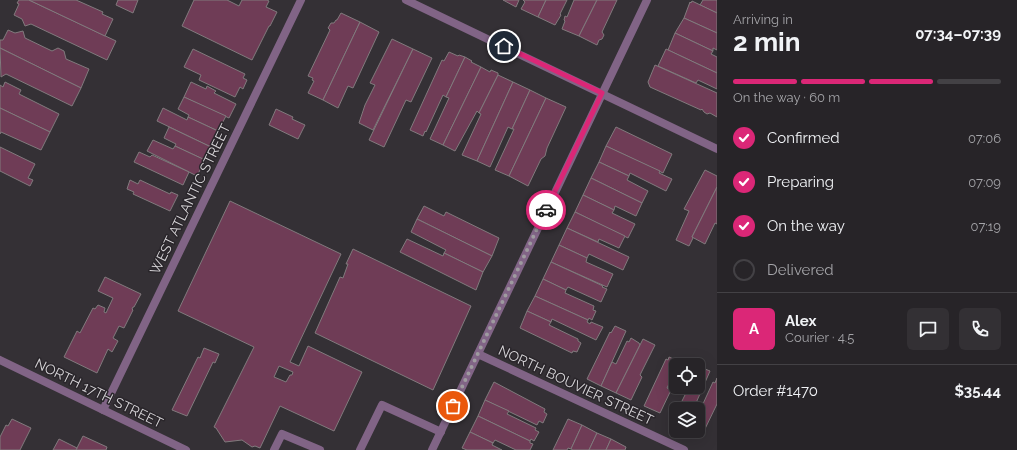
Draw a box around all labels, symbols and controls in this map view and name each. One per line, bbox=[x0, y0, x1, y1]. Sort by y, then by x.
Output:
text: Arriving in bbox=[733, 12, 793, 27]
text: 07:34–07:39 bbox=[915, 25, 1001, 43]
text: 2 min bbox=[733, 27, 800, 57]
pin bbox=[487, 29, 521, 63]
icon: home bbox=[493, 35, 515, 57]
text: On the way · 60 m bbox=[733, 90, 840, 105]
street label: WEST ATLANTIC STREET bbox=[147, 121, 234, 277]
icon: check bbox=[733, 127, 755, 149]
text: Confirmed bbox=[767, 129, 840, 147]
text: 07:06 bbox=[968, 131, 1001, 146]
icon: check bbox=[733, 171, 755, 193]
text: Preparing bbox=[767, 173, 834, 191]
text: 07:09 bbox=[968, 175, 1001, 190]
courier bbox=[526, 190, 566, 230]
icon: car bbox=[535, 199, 557, 221]
icon: check bbox=[733, 215, 755, 237]
text: On the way bbox=[767, 217, 845, 235]
text: 07:19 bbox=[971, 219, 1001, 234]
text: Delivered bbox=[767, 261, 834, 279]
button: chat bbox=[907, 308, 949, 350]
button: phone bbox=[959, 308, 1001, 350]
text: Alex bbox=[785, 312, 816, 330]
text: A bbox=[749, 320, 759, 338]
text: Courier · 4.5 bbox=[785, 330, 854, 345]
street label: NORTH BOUVIER STREET bbox=[496, 342, 656, 428]
street label: NORTH 17TH STREET bbox=[32, 355, 166, 431]
map controls bbox=[669, 358, 705, 438]
button: locate bbox=[669, 358, 705, 394]
text: Order #1470 bbox=[733, 382, 818, 400]
text: $35.44 bbox=[954, 382, 1001, 400]
pin bbox=[436, 389, 470, 423]
icon: bag bbox=[442, 395, 464, 417]
button: layers bbox=[669, 402, 705, 438]

